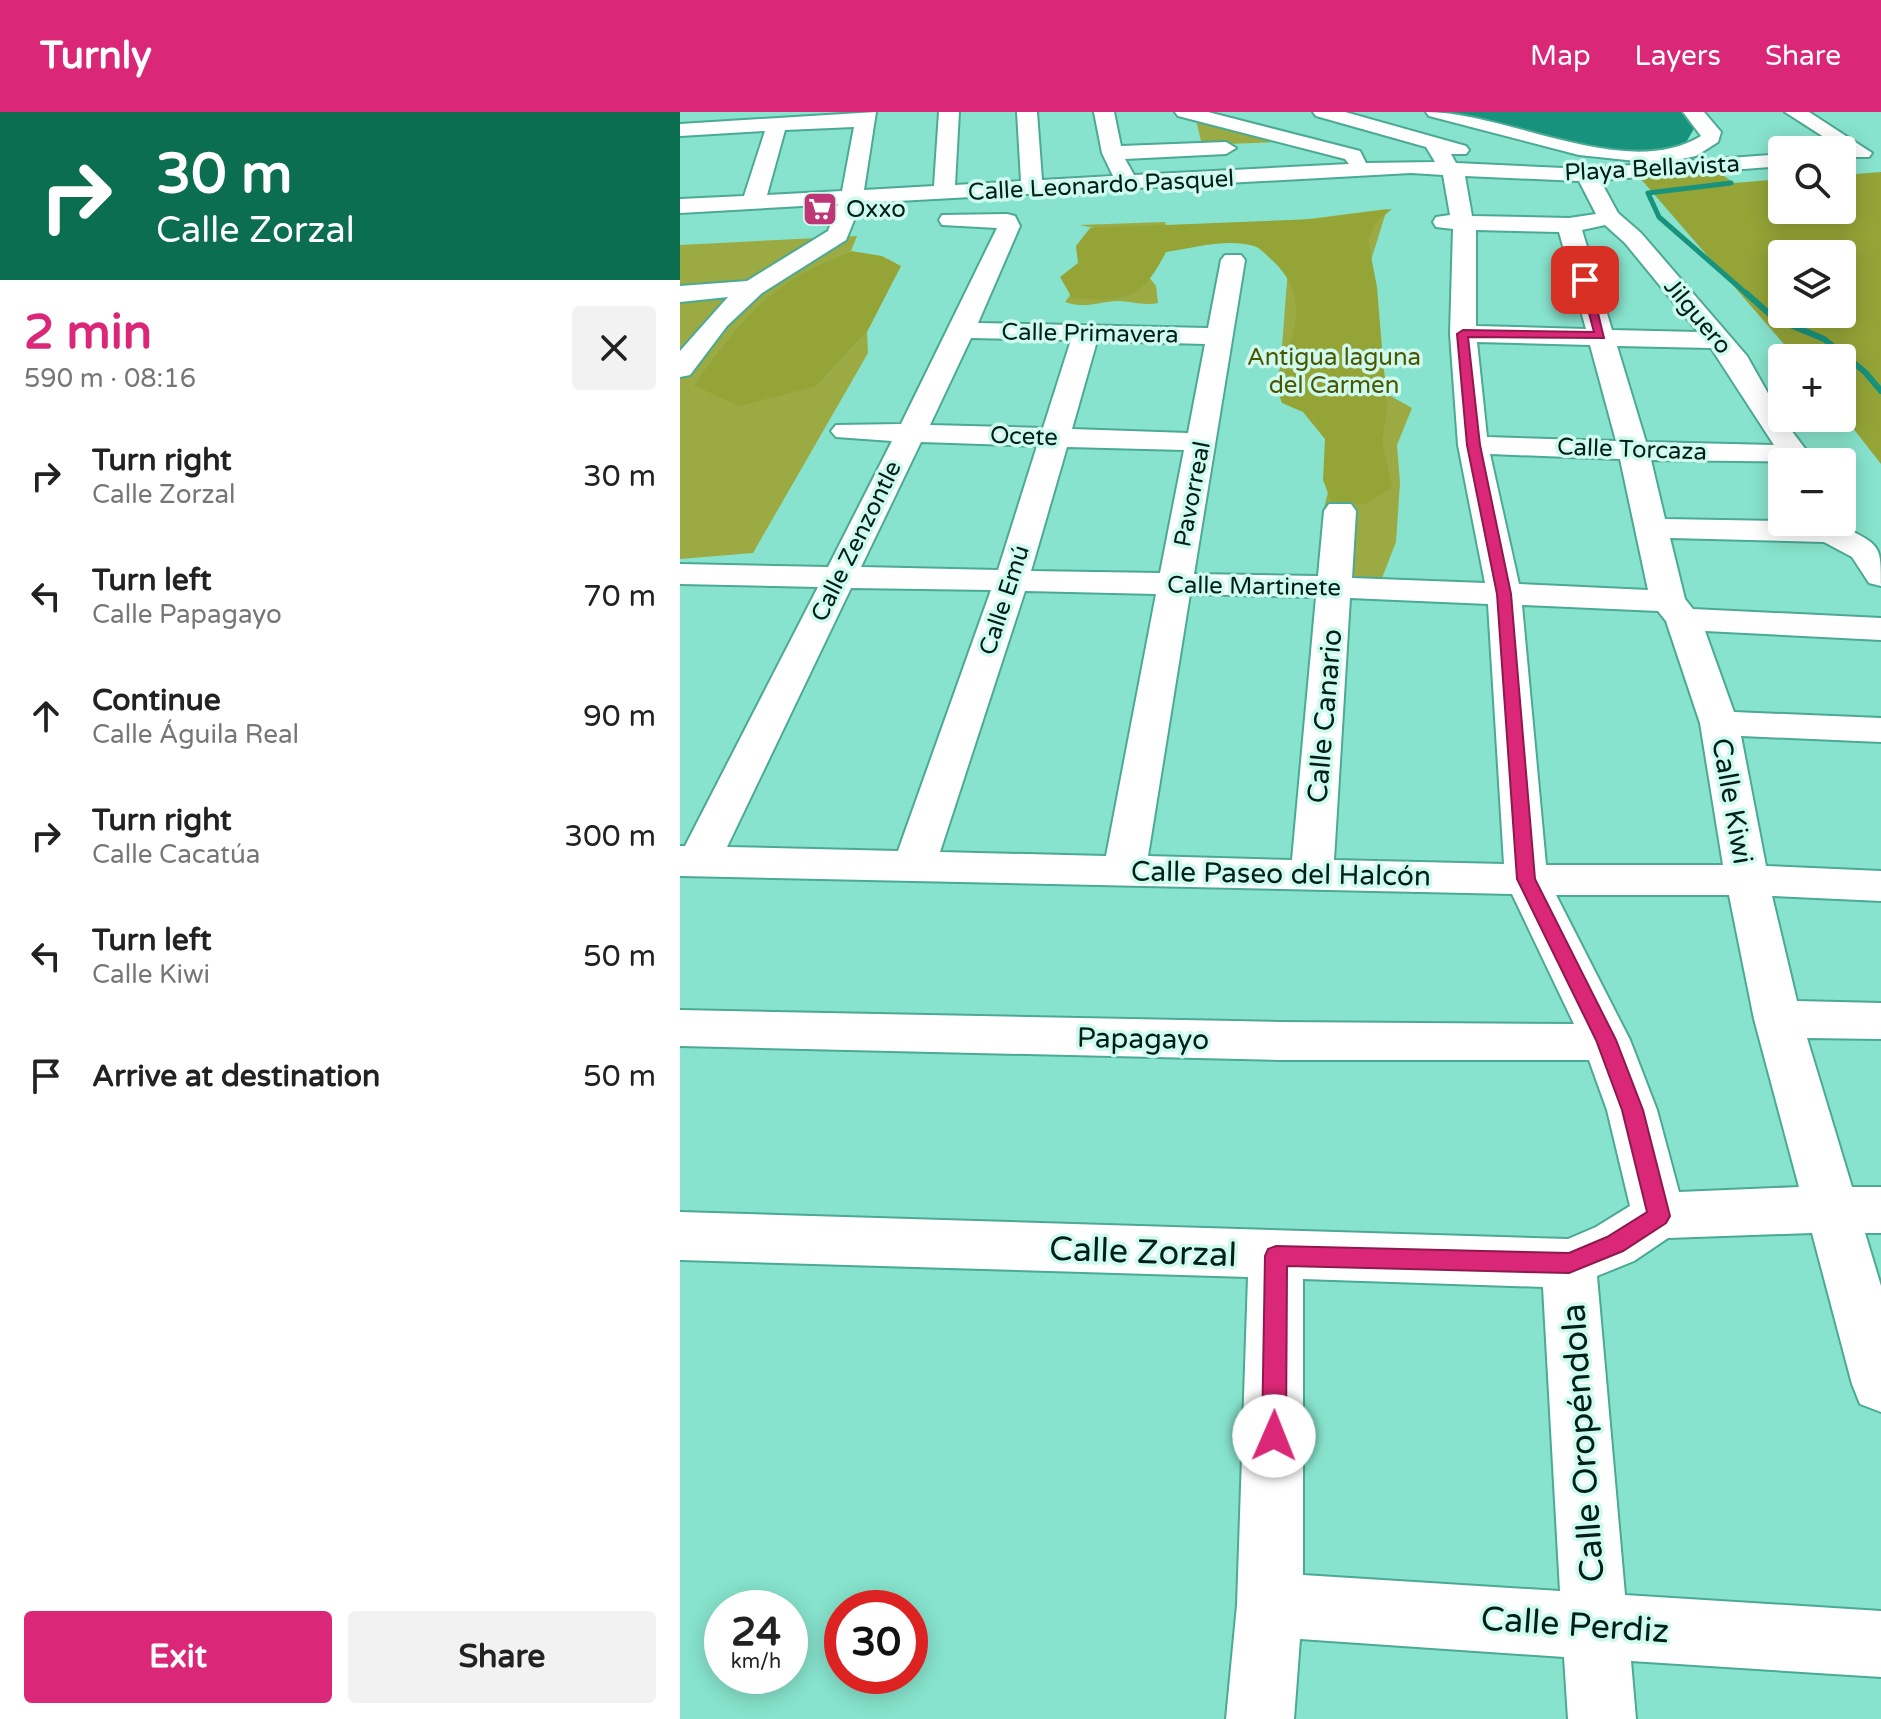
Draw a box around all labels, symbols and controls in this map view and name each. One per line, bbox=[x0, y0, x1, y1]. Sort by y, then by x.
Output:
text: Turnly bbox=[40, 33, 152, 79]
text: Map bbox=[1530, 39, 1591, 73]
text: Layers bbox=[1635, 39, 1721, 73]
text: Share bbox=[1765, 39, 1841, 73]
map controls bbox=[1768, 136, 1856, 536]
button: search bbox=[1768, 136, 1856, 224]
text: 30 m bbox=[156, 141, 292, 208]
icon: right bbox=[24, 144, 128, 248]
street label: Playa Bellavista bbox=[1563, 149, 1741, 188]
street label: Calle Leonardo Pasquel bbox=[967, 164, 1235, 207]
supermarket icon: Oxxo bbox=[801, 190, 839, 228]
place label: Oxxo bbox=[846, 195, 906, 224]
text: Calle Zorzal bbox=[156, 209, 355, 252]
button: layers bbox=[1768, 240, 1856, 328]
pin bbox=[1551, 246, 1619, 314]
icon: arrive bbox=[1563, 258, 1607, 302]
street label: Jilguero bbox=[1658, 273, 1738, 360]
text: 2 min bbox=[24, 304, 152, 362]
button: close bbox=[572, 306, 656, 390]
street label: Calle Primavera bbox=[1001, 317, 1179, 350]
park label: Antigua laguna del Carmen bbox=[1247, 343, 1421, 400]
button: + bbox=[1768, 344, 1856, 432]
text: 590 m · 08:16 bbox=[24, 363, 196, 394]
street label: Ocete bbox=[990, 421, 1058, 452]
street label: Calle Torcaza bbox=[1556, 432, 1708, 467]
street label: Pavorreal bbox=[1168, 439, 1217, 549]
text: Turn right bbox=[92, 442, 232, 479]
button: − bbox=[1768, 448, 1856, 536]
icon: right bbox=[24, 454, 68, 498]
street label: Calle Zenzontle bbox=[805, 456, 908, 626]
text: 30 m bbox=[583, 458, 656, 495]
text: Calle Zorzal bbox=[92, 479, 236, 510]
street label: Calle Emú bbox=[973, 542, 1036, 659]
text: Turn left bbox=[92, 562, 211, 599]
street label: Calle Martinete bbox=[1167, 570, 1341, 603]
icon: left bbox=[24, 574, 68, 618]
text: 70 m bbox=[583, 578, 656, 615]
text: Calle Papagayo bbox=[92, 599, 282, 630]
street label: Calle Canario bbox=[1300, 627, 1350, 805]
text: Continue bbox=[92, 682, 221, 719]
icon: ahead bbox=[24, 694, 68, 738]
text: 90 m bbox=[583, 698, 656, 735]
text: Calle Águila Real bbox=[92, 719, 299, 750]
street label: Calle Kiwi bbox=[1704, 736, 1760, 867]
text: Turn right bbox=[92, 802, 232, 839]
icon: right bbox=[24, 814, 68, 858]
text: 300 m bbox=[564, 818, 656, 855]
text: Calle Cacatúa bbox=[92, 839, 260, 870]
street label: Calle Paseo del Halcón bbox=[1131, 854, 1431, 894]
text: Turn left bbox=[92, 922, 211, 959]
icon: left bbox=[24, 934, 68, 978]
text: 50 m bbox=[583, 938, 656, 975]
text: Calle Kiwi bbox=[92, 959, 210, 990]
street label: Papagayo bbox=[1077, 1021, 1209, 1057]
icon: arrive bbox=[24, 1054, 68, 1098]
text: Arrive at destination bbox=[92, 1058, 380, 1095]
text: 50 m bbox=[583, 1058, 656, 1095]
street label: Calle Zorzal bbox=[1048, 1229, 1237, 1276]
street label: Calle Oropéndola bbox=[1553, 1302, 1614, 1584]
position arrow bbox=[1232, 1394, 1316, 1478]
speed limit sign: 30 bbox=[824, 1590, 928, 1694]
street label: Calle Perdiz bbox=[1479, 1598, 1670, 1653]
text: 24 bbox=[731, 1608, 781, 1656]
button: Exit bbox=[24, 1611, 332, 1703]
button: Share bbox=[348, 1611, 656, 1703]
text: km/h bbox=[731, 1650, 781, 1674]

